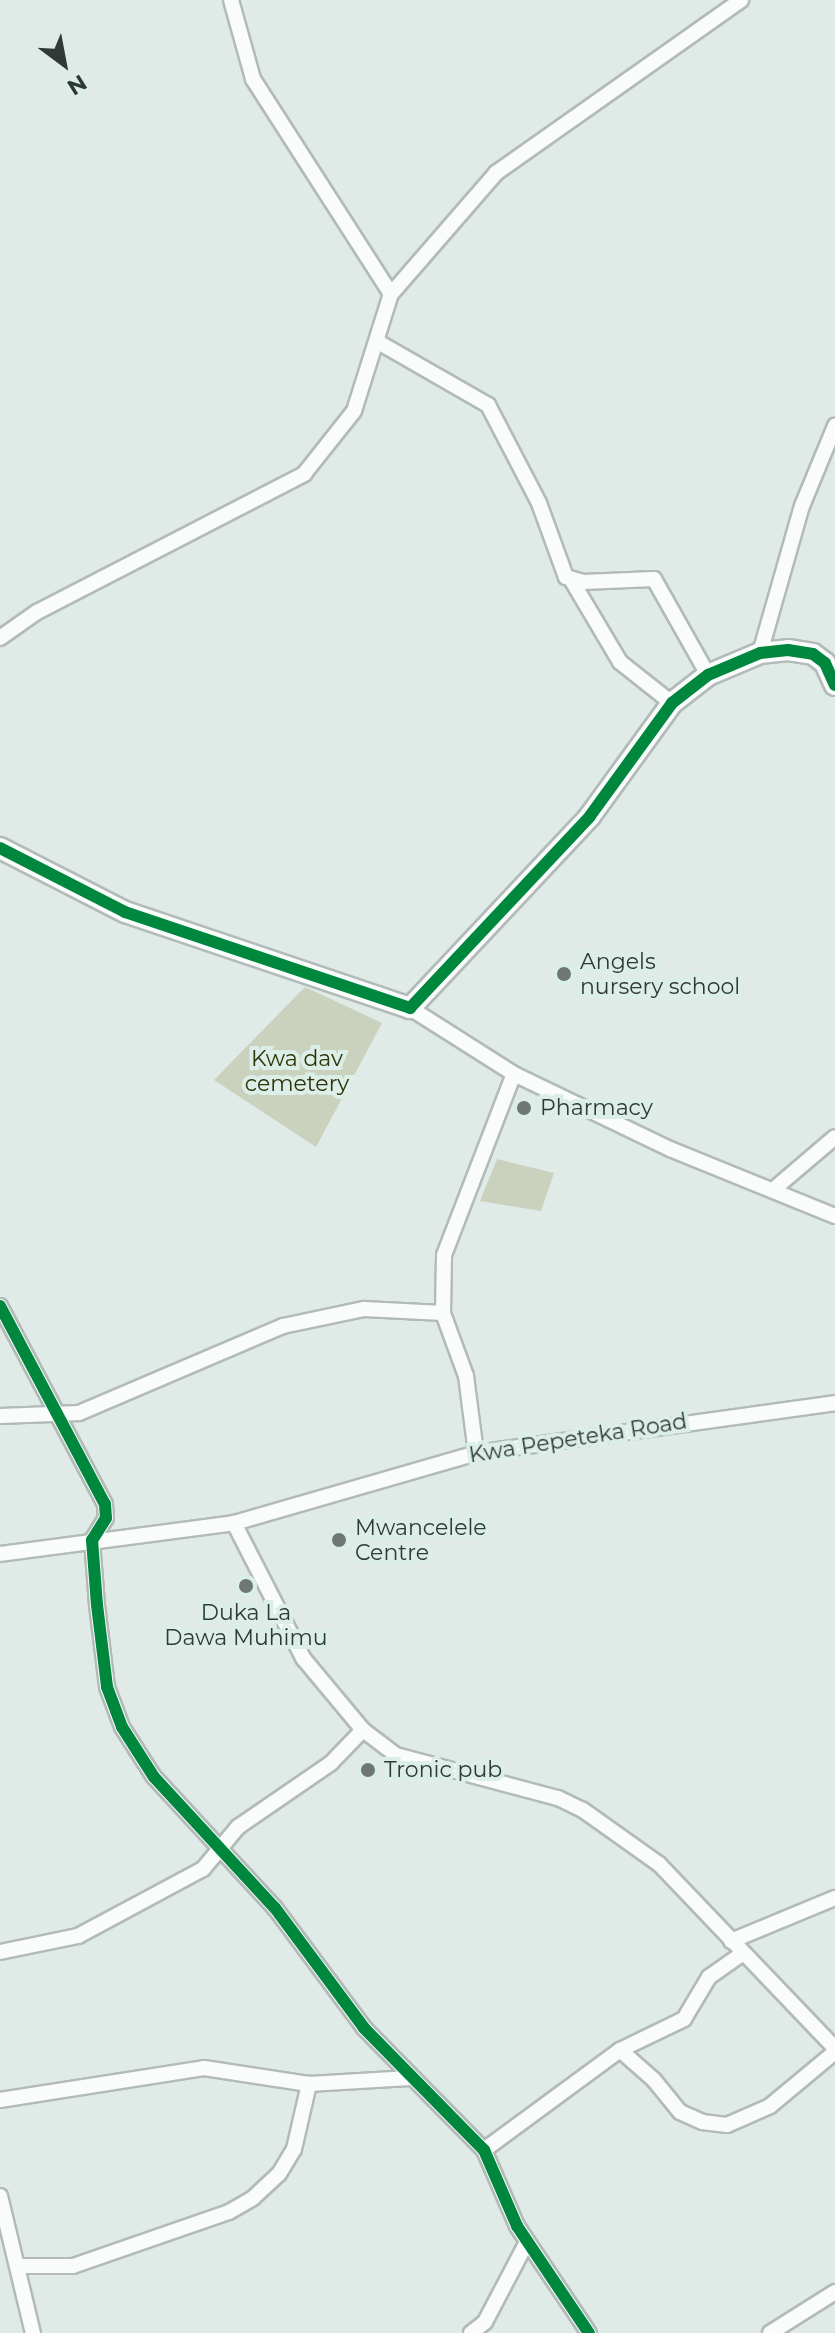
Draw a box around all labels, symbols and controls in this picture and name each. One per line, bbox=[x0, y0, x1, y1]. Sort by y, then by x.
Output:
north arrow bbox=[24, 24, 104, 104]
text: N bbox=[62, 69, 92, 101]
place label: Angels nursery school bbox=[580, 948, 740, 1000]
marker: Angels nursery school bbox=[555, 965, 573, 983]
park label: Kwa dav cemetery bbox=[245, 1045, 349, 1096]
place label: Pharmacy bbox=[540, 1095, 653, 1121]
marker: Pharmacy bbox=[515, 1099, 533, 1117]
street label: Kwa Pepeteka Road bbox=[467, 1408, 689, 1468]
place label: Mwancelele Centre bbox=[355, 1514, 487, 1566]
marker: Mwancelele Centre bbox=[330, 1531, 348, 1549]
marker: Duka La Dawa Muhimu bbox=[237, 1577, 255, 1595]
place label: Duka La Dawa Muhimu bbox=[164, 1599, 328, 1650]
place label: Tronic pub bbox=[384, 1757, 502, 1783]
marker: Tronic pub bbox=[359, 1761, 377, 1779]

